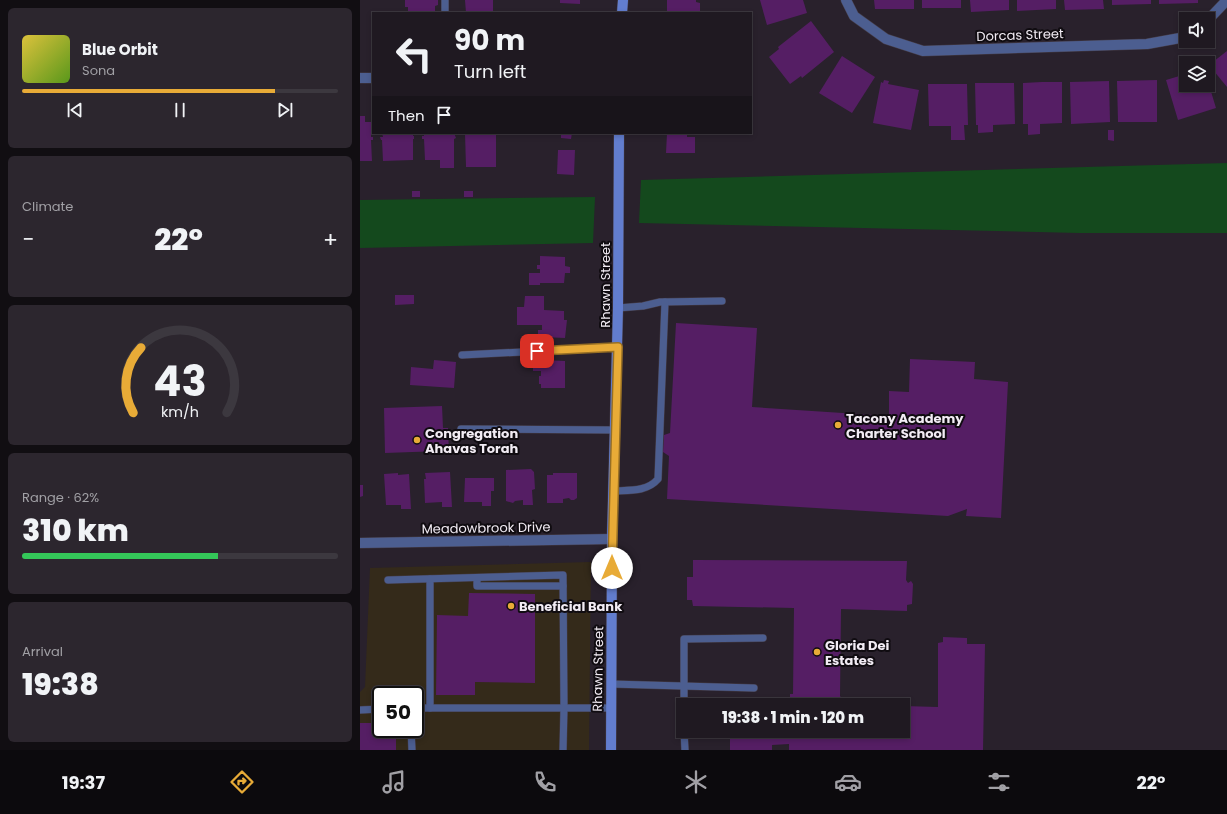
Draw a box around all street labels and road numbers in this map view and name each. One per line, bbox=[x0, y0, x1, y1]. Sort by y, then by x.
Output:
street label: Dorcas Street bbox=[976, 24, 1064, 46]
street label: Rhawn Street bbox=[596, 242, 615, 328]
street label: Meadowbrook Drive bbox=[421, 517, 551, 539]
street label: Rhawn Street bbox=[588, 626, 608, 712]

